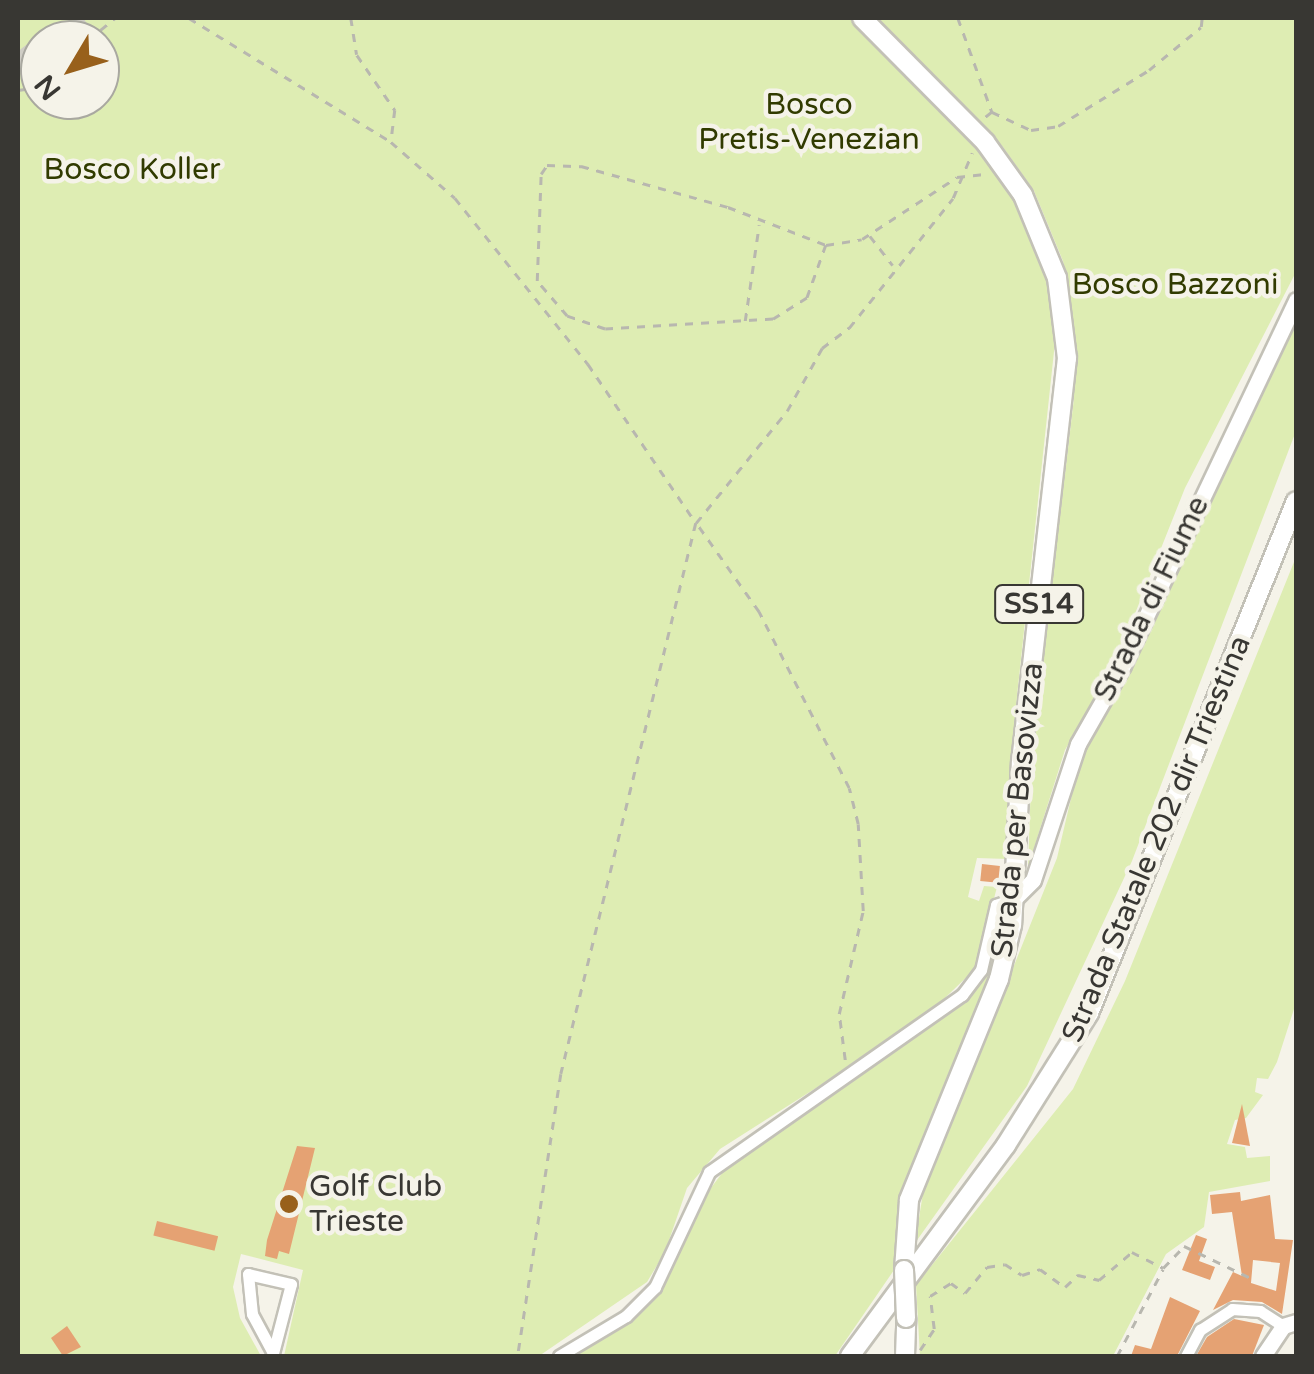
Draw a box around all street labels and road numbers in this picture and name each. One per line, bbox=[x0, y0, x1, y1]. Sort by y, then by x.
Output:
street label: Strada di Fiume bbox=[1087, 491, 1217, 707]
road number: SS14 bbox=[994, 581, 1084, 627]
street label: Strada Statale 202 dir Triestina bbox=[1055, 630, 1259, 1048]
street label: Strada per Basovizza bbox=[985, 661, 1051, 959]

